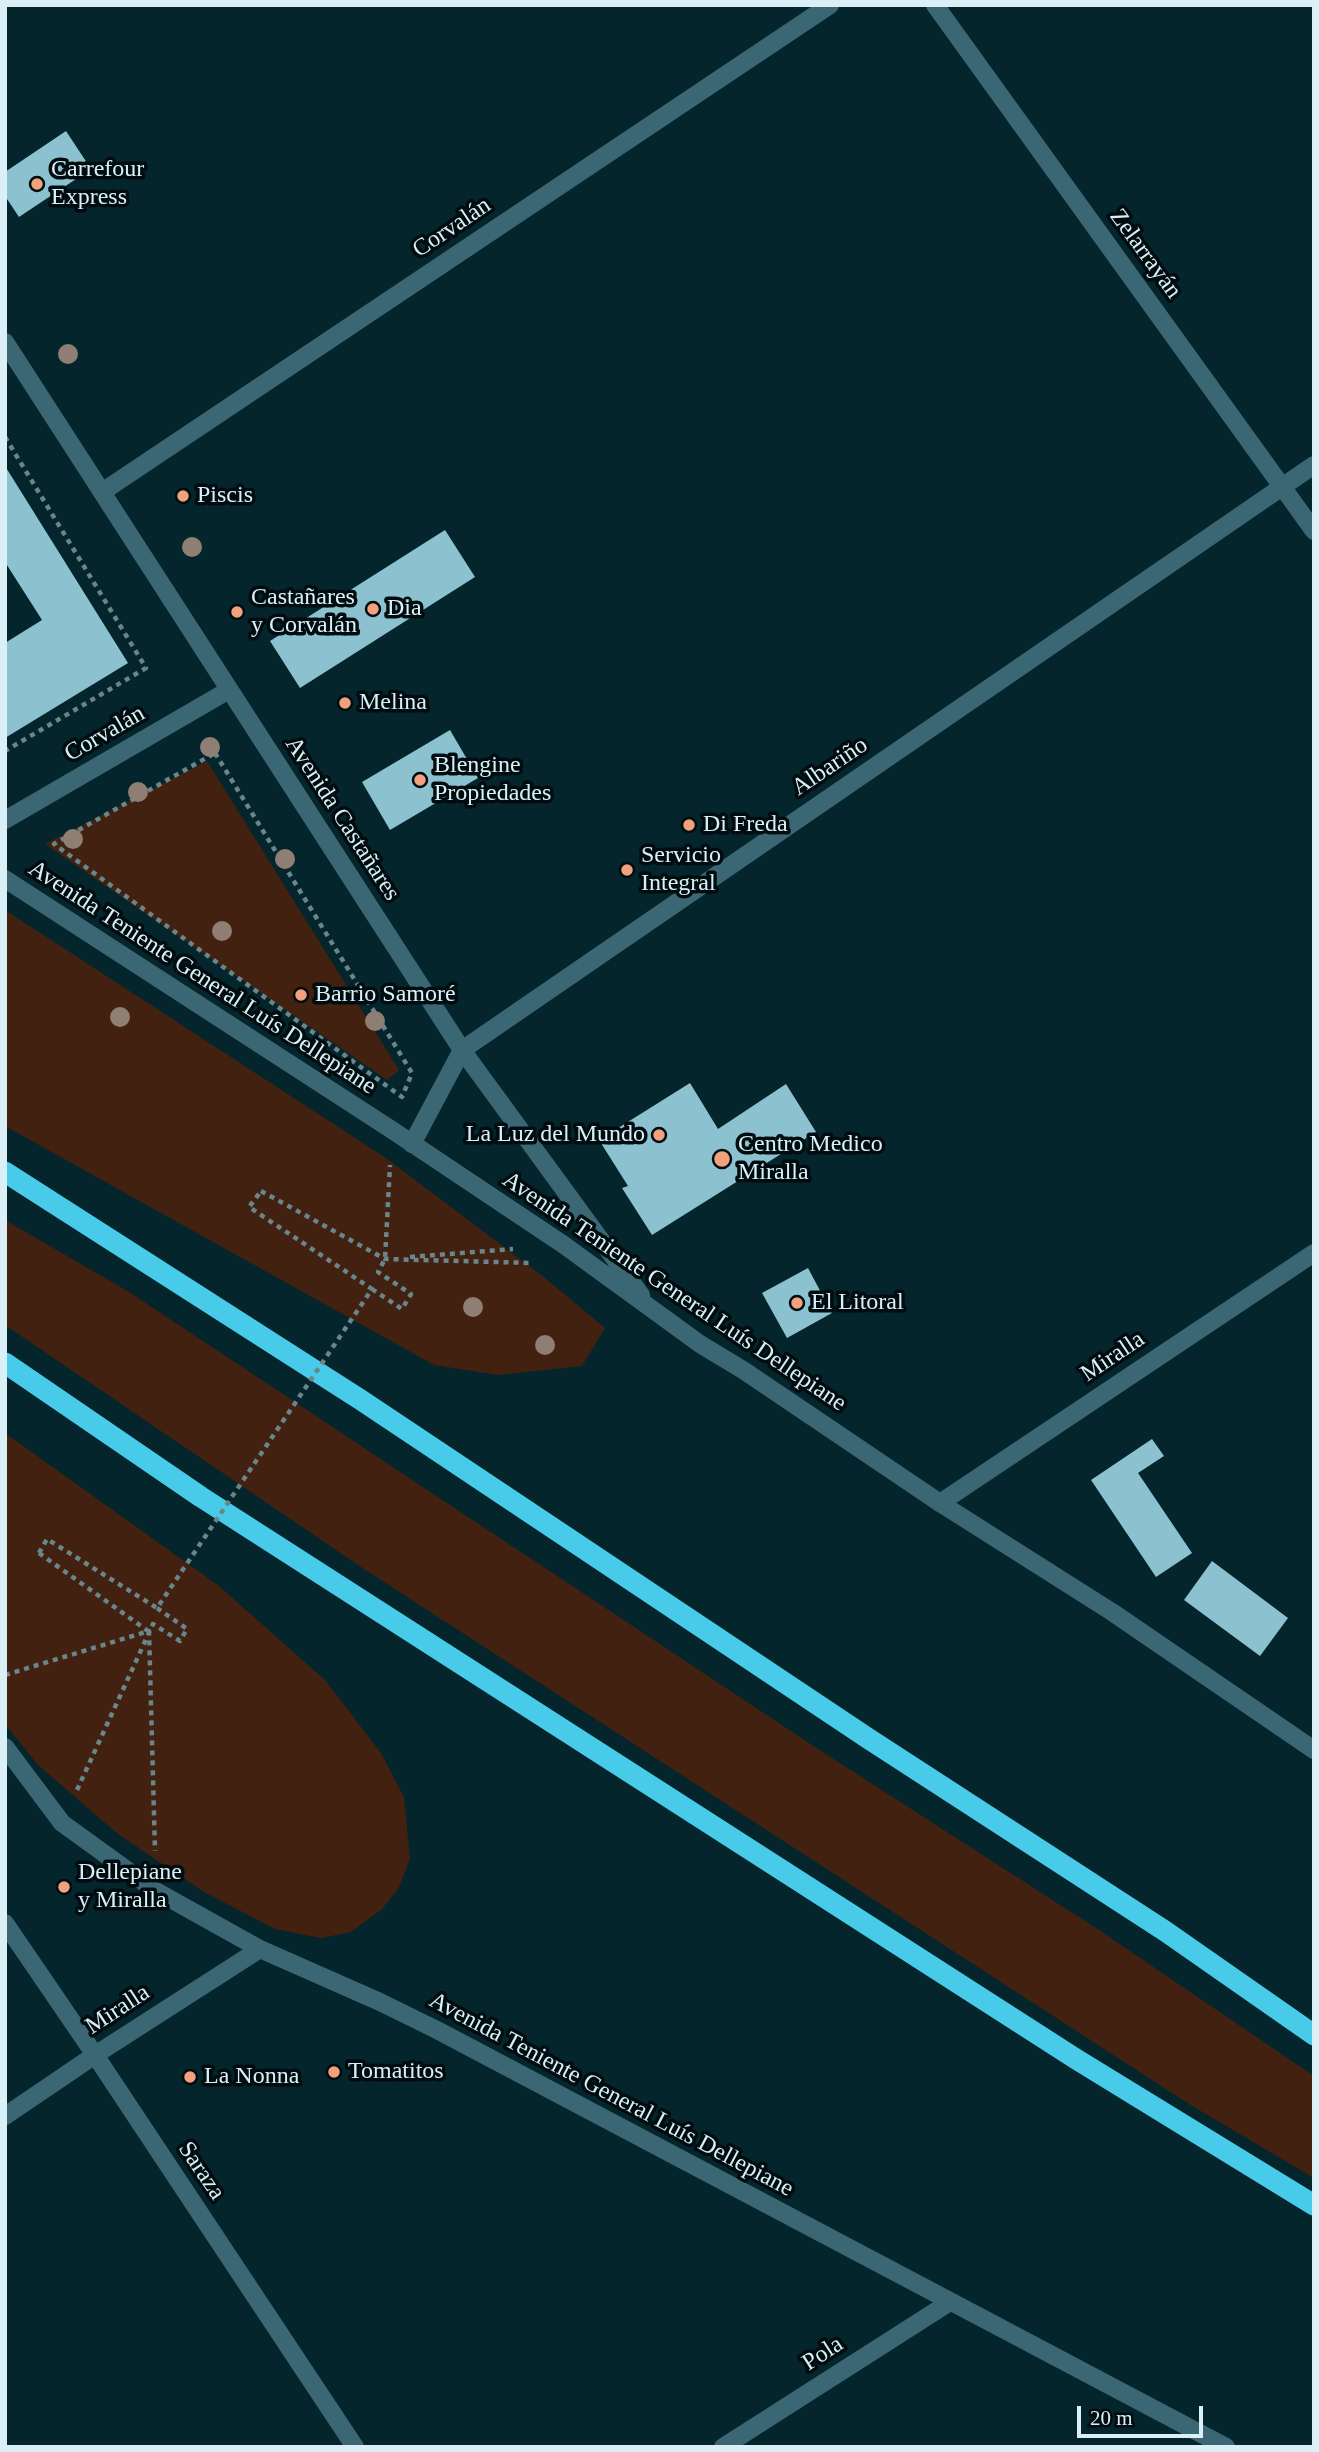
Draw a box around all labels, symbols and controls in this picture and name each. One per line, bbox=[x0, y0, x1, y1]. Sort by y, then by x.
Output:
place label: Carrefour Express bbox=[51, 156, 144, 212]
marker: Carrefour Express bbox=[29, 176, 45, 192]
street label: Corvalán bbox=[407, 191, 497, 265]
street label: Zelarrayán bbox=[1103, 203, 1187, 305]
place label: Piscis bbox=[197, 482, 253, 510]
marker: Piscis bbox=[175, 488, 191, 504]
place label: Castañares y Corvalán bbox=[251, 584, 357, 640]
place label: Dia bbox=[387, 595, 422, 623]
marker: Dia bbox=[365, 601, 381, 617]
marker: Castañares y Corvalán bbox=[229, 604, 245, 620]
place label: Melina bbox=[359, 689, 427, 717]
marker: Melina bbox=[337, 695, 353, 711]
street label: Corvalán bbox=[60, 700, 150, 768]
street label: Albariño bbox=[787, 731, 873, 803]
street label: Avenida Castañares bbox=[278, 732, 406, 906]
place label: Blengine Propiedades bbox=[434, 752, 551, 808]
marker: Blengine Propiedades bbox=[412, 772, 428, 788]
place label: Di Freda bbox=[703, 811, 788, 839]
marker: Di Freda bbox=[681, 817, 697, 833]
place label: Servicio Integral bbox=[641, 842, 721, 898]
street label: Avenida Teniente General Luís Dellepiane bbox=[23, 855, 381, 1101]
marker: Servicio Integral bbox=[619, 862, 635, 878]
place label: Barrio Samoré bbox=[315, 981, 456, 1009]
marker: Barrio Samoré bbox=[293, 987, 309, 1003]
place label: La Luz del Mundo bbox=[466, 1121, 645, 1149]
marker: La Luz del Mundo bbox=[651, 1127, 667, 1143]
place label: Centro Medico Miralla bbox=[738, 1131, 883, 1187]
marker: Centro Medico Miralla bbox=[712, 1149, 732, 1169]
street label: Avenida Teniente General Luís Dellepiane bbox=[497, 1166, 851, 1418]
place label: El Litoral bbox=[811, 1289, 904, 1317]
marker: El Litoral bbox=[789, 1295, 805, 1311]
street label: Miralla bbox=[1076, 1325, 1150, 1389]
place label: Dellepiane y Miralla bbox=[78, 1859, 182, 1915]
marker: Dellepiane y Miralla bbox=[56, 1879, 72, 1895]
street label: Miralla bbox=[81, 1979, 155, 2041]
street label: Avenida Teniente General Luís Dellepiane bbox=[424, 1986, 798, 2204]
place label: Tomatitos bbox=[348, 2058, 444, 2086]
place label: La Nonna bbox=[204, 2063, 299, 2091]
marker: Tomatitos bbox=[326, 2064, 342, 2080]
marker: La Nonna bbox=[182, 2069, 198, 2085]
street label: Saraza bbox=[171, 2136, 231, 2206]
street label: Pola bbox=[797, 2330, 849, 2378]
scale bar bbox=[1081, 2392, 1207, 2436]
text: 20 m bbox=[1090, 2406, 1133, 2430]

